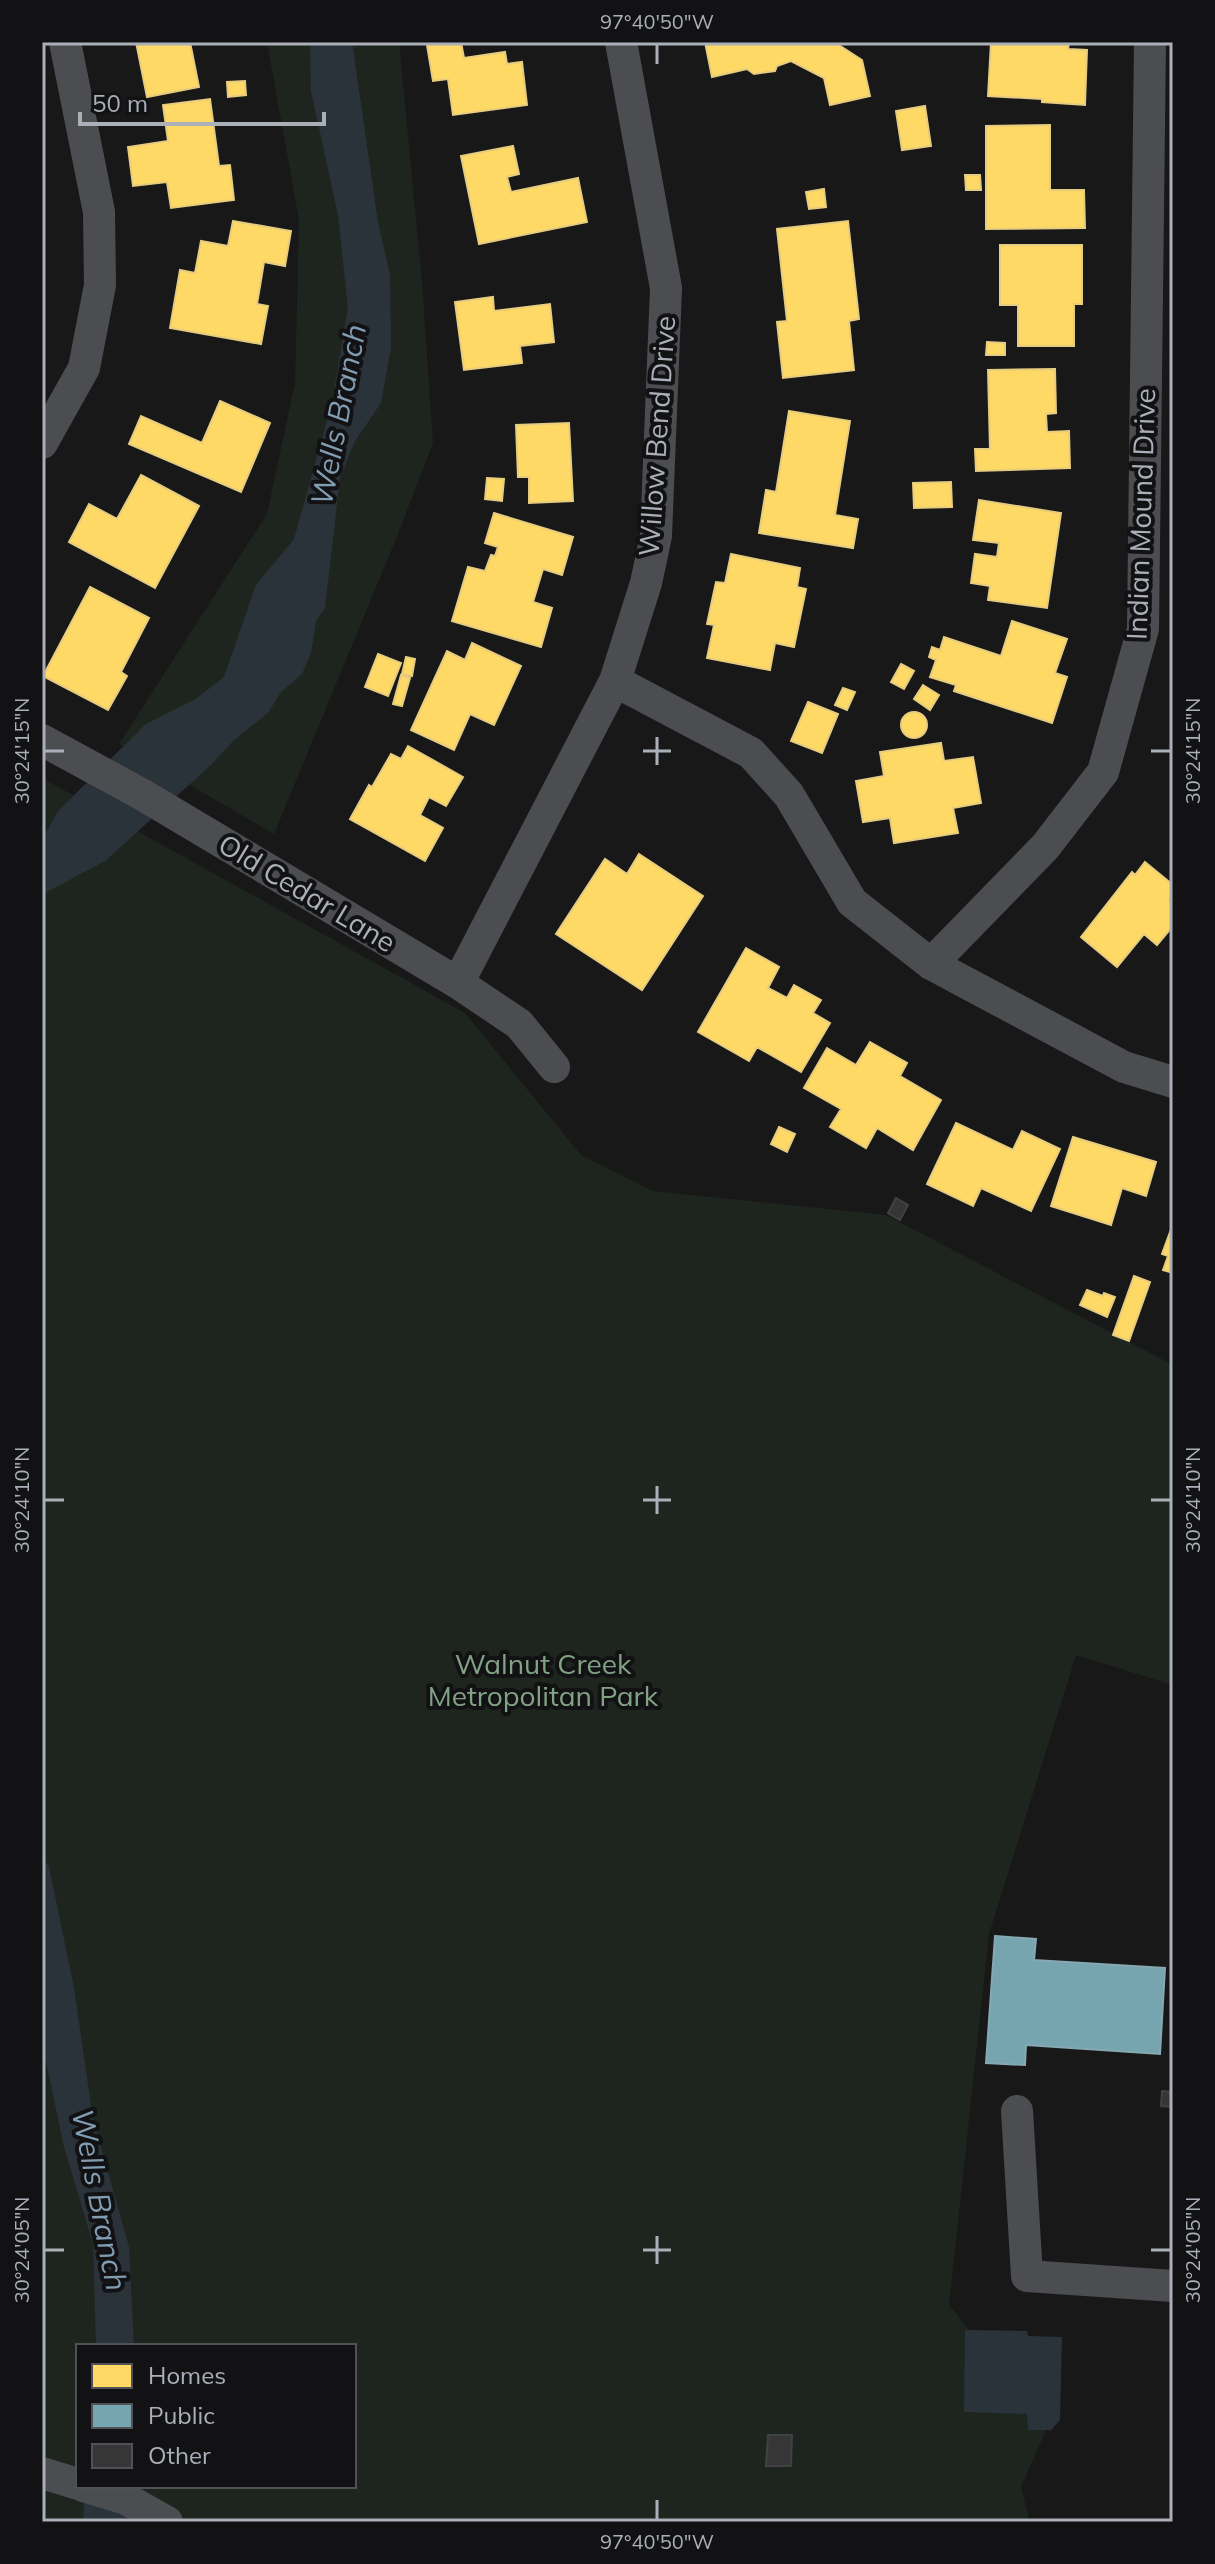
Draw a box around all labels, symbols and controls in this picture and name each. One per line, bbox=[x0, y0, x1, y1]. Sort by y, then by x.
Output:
text: 97°40'50"W bbox=[600, 9, 714, 34]
scale bar bbox=[80, 76, 324, 126]
text: 50 m bbox=[92, 88, 148, 118]
street label: Willow Bend Drive bbox=[631, 315, 682, 557]
water label: Wells Branch bbox=[302, 321, 374, 509]
street label: Indian Mound Drive bbox=[1119, 387, 1162, 641]
text: 30°24'15"N bbox=[9, 698, 34, 804]
text: 30°24'15"N bbox=[1180, 698, 1205, 804]
street label: Old Cedar Lane bbox=[212, 826, 402, 959]
text: 30°24'10"N bbox=[9, 1447, 34, 1553]
text: 30°24'10"N bbox=[1180, 1447, 1205, 1553]
park label: Walnut Creek Metropolitan Park bbox=[428, 1646, 659, 1713]
water label: Wells Branch bbox=[64, 2106, 136, 2294]
text: 30°24'05"N bbox=[9, 2197, 34, 2303]
text: 30°24'05"N bbox=[1180, 2197, 1205, 2303]
legend bbox=[76, 2344, 356, 2488]
text: Homes bbox=[148, 2360, 226, 2390]
text: Public bbox=[148, 2400, 215, 2430]
text: Other bbox=[148, 2440, 211, 2470]
text: 97°40'50"W bbox=[600, 2529, 714, 2554]

